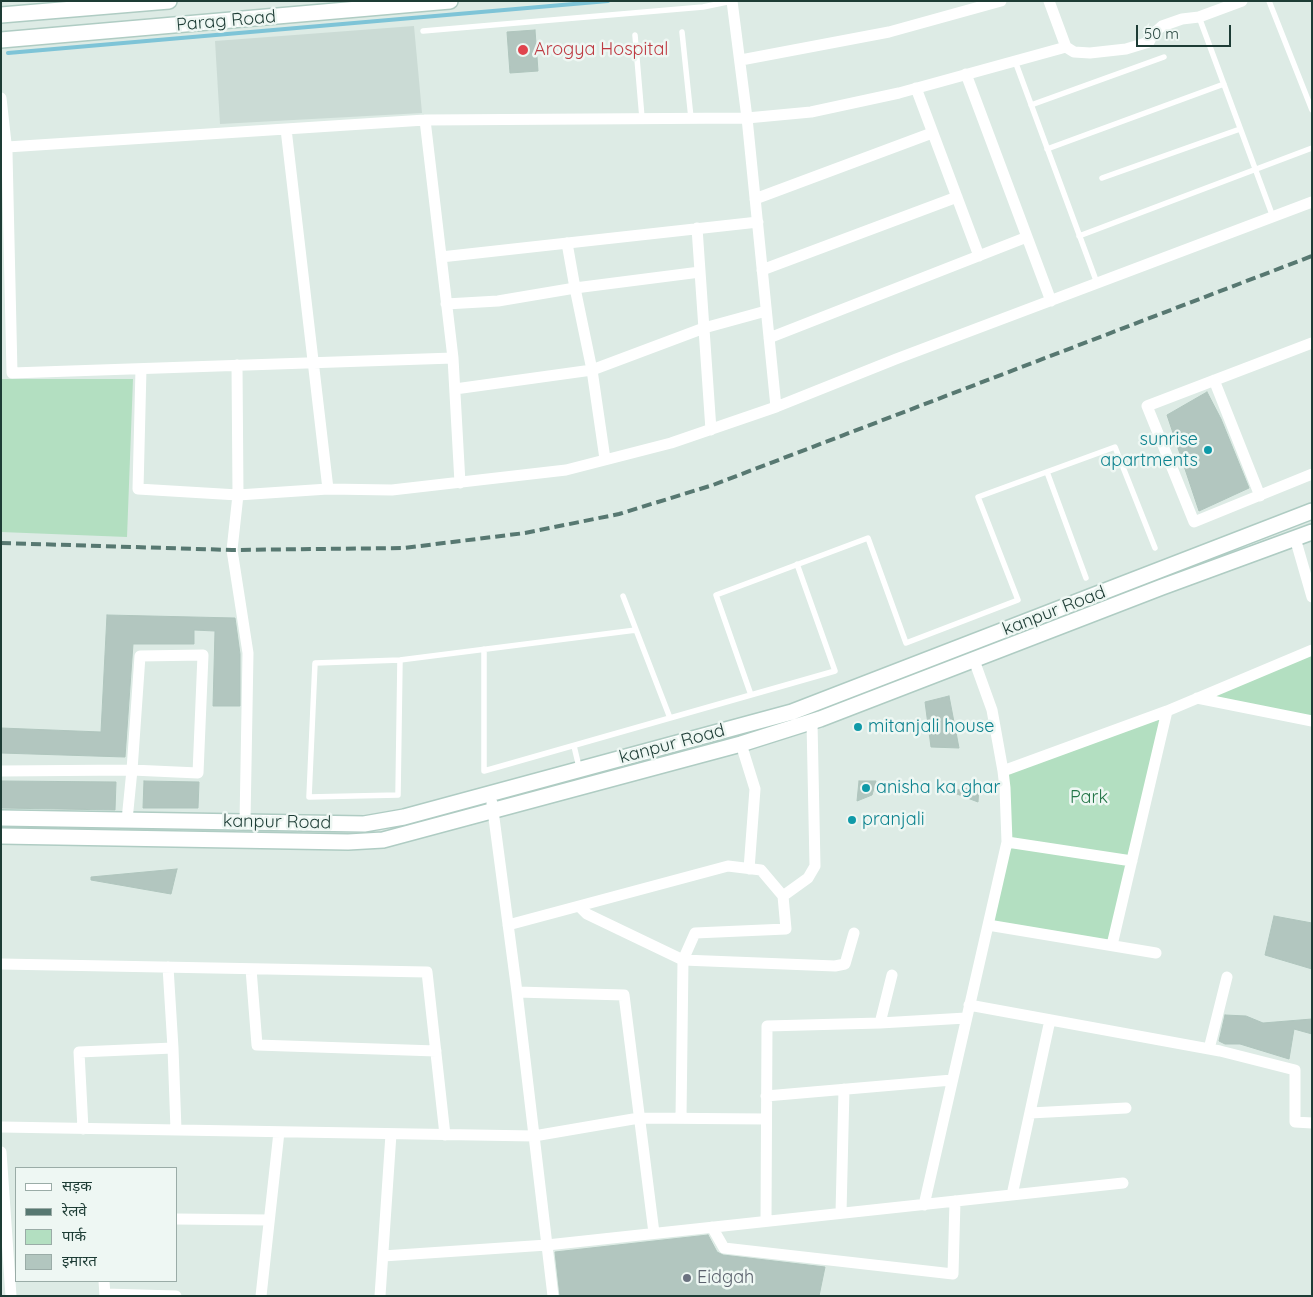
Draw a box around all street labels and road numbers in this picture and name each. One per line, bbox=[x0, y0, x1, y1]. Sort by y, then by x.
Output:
street label: Parag Road bbox=[175, 6, 277, 36]
street label: kanpur Road bbox=[999, 581, 1109, 641]
street label: kanpur Road bbox=[617, 720, 727, 768]
street label: kanpur Road bbox=[223, 810, 331, 834]

